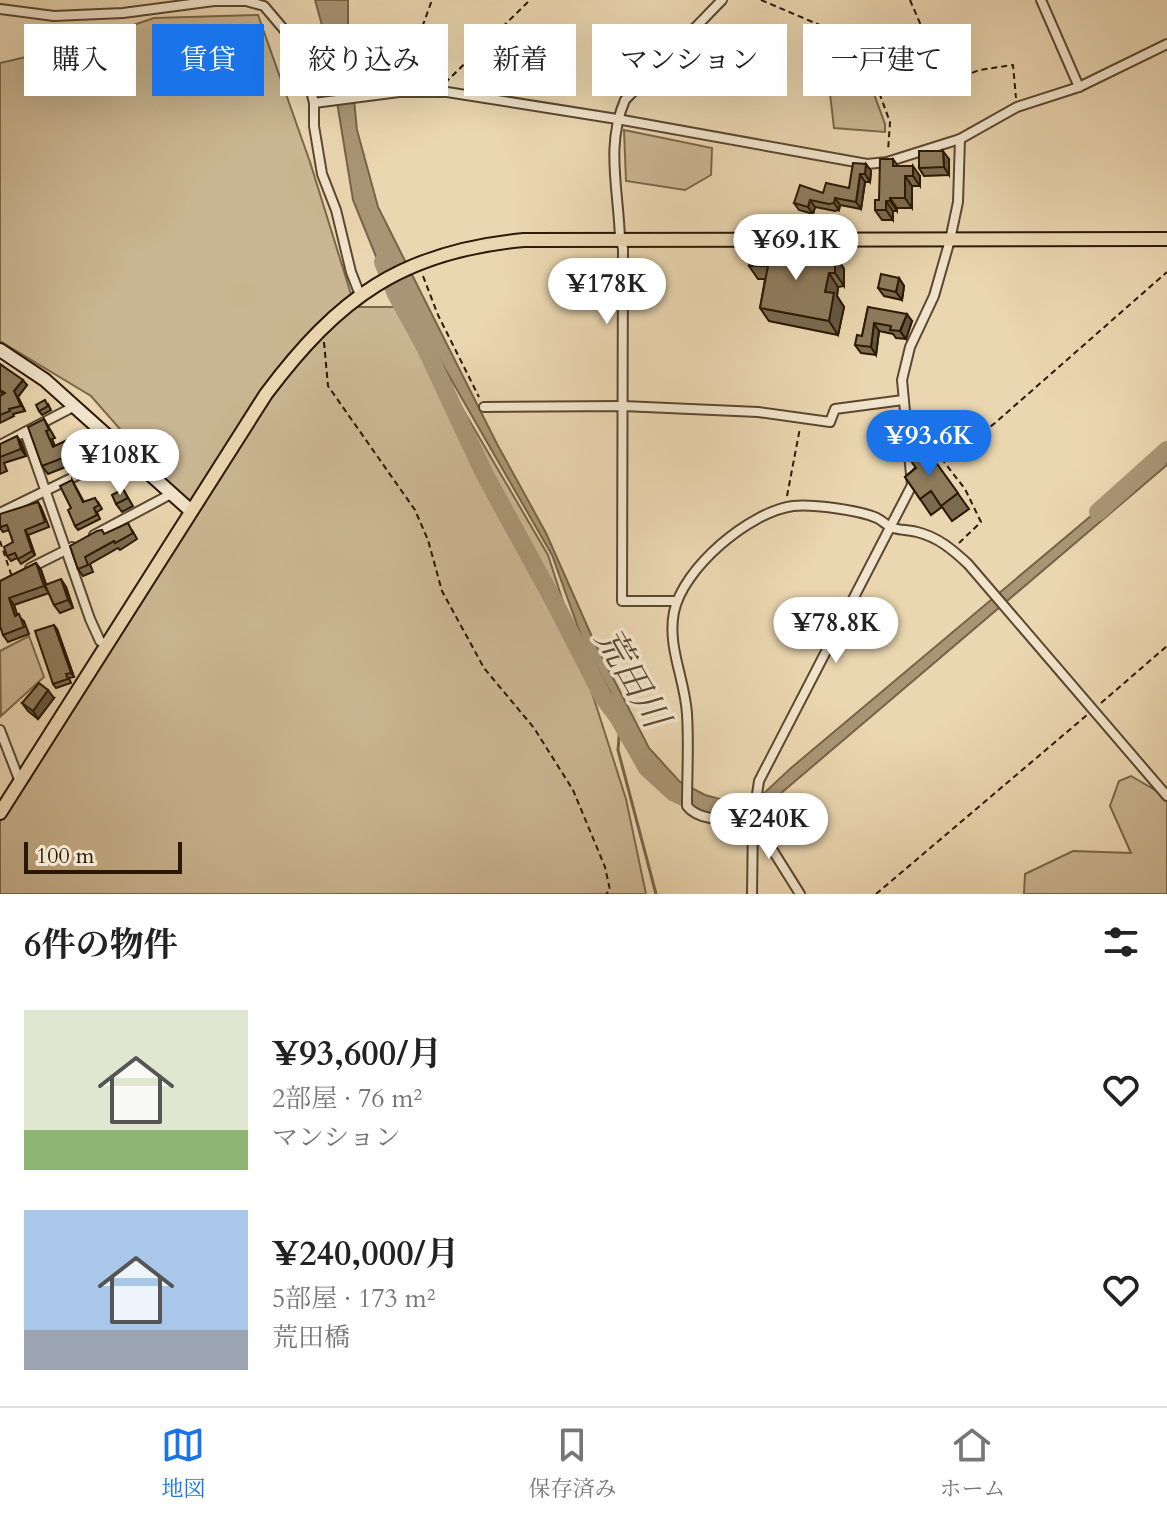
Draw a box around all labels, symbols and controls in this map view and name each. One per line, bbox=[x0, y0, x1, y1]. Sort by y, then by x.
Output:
chip: 購入 bbox=[24, 24, 136, 96]
chip: 賃貸 bbox=[152, 24, 264, 96]
chip: 絞り込み bbox=[280, 24, 448, 96]
chip: 新着 bbox=[464, 24, 576, 96]
chip: マンション bbox=[592, 24, 787, 96]
chip: 一戸建て bbox=[803, 24, 971, 96]
pin: ¥69.1K bbox=[731, 214, 861, 282]
text: ¥69.1K bbox=[751, 222, 841, 257]
pin: ¥178K bbox=[551, 258, 663, 326]
text: ¥178K bbox=[566, 266, 648, 301]
pin: ¥93.6K bbox=[864, 410, 994, 478]
text: ¥93.6K bbox=[884, 418, 974, 453]
pin: ¥108K bbox=[64, 429, 176, 497]
text: ¥108K bbox=[79, 437, 161, 472]
pin: ¥78.8K bbox=[771, 597, 901, 665]
text: ¥78.8K bbox=[791, 605, 881, 640]
water label: 荒田川 bbox=[584, 619, 682, 740]
pin: ¥240K bbox=[713, 793, 825, 861]
text: ¥240K bbox=[728, 801, 810, 836]
scale bar bbox=[24, 838, 182, 874]
text: 100 m bbox=[36, 841, 94, 871]
icon: filters bbox=[1099, 920, 1143, 964]
text: 6件の物件 bbox=[24, 922, 177, 968]
text: ¥93,600/月 bbox=[272, 1031, 442, 1077]
icon: home bbox=[88, 1042, 184, 1138]
icon: heart bbox=[1099, 1068, 1143, 1112]
text: 2部屋 · 76 m² bbox=[272, 1081, 422, 1116]
text: マンション bbox=[272, 1120, 401, 1155]
text: ¥240,000/月 bbox=[272, 1231, 460, 1277]
icon: home bbox=[88, 1242, 184, 1338]
icon: heart bbox=[1099, 1268, 1143, 1312]
text: 5部屋 · 173 m² bbox=[272, 1281, 436, 1316]
text: 荒田橋 bbox=[272, 1320, 350, 1355]
tab: 地図 bbox=[161, 1423, 206, 1504]
tab: 保存済み bbox=[528, 1423, 617, 1504]
tab: ホーム bbox=[939, 1423, 1006, 1504]

